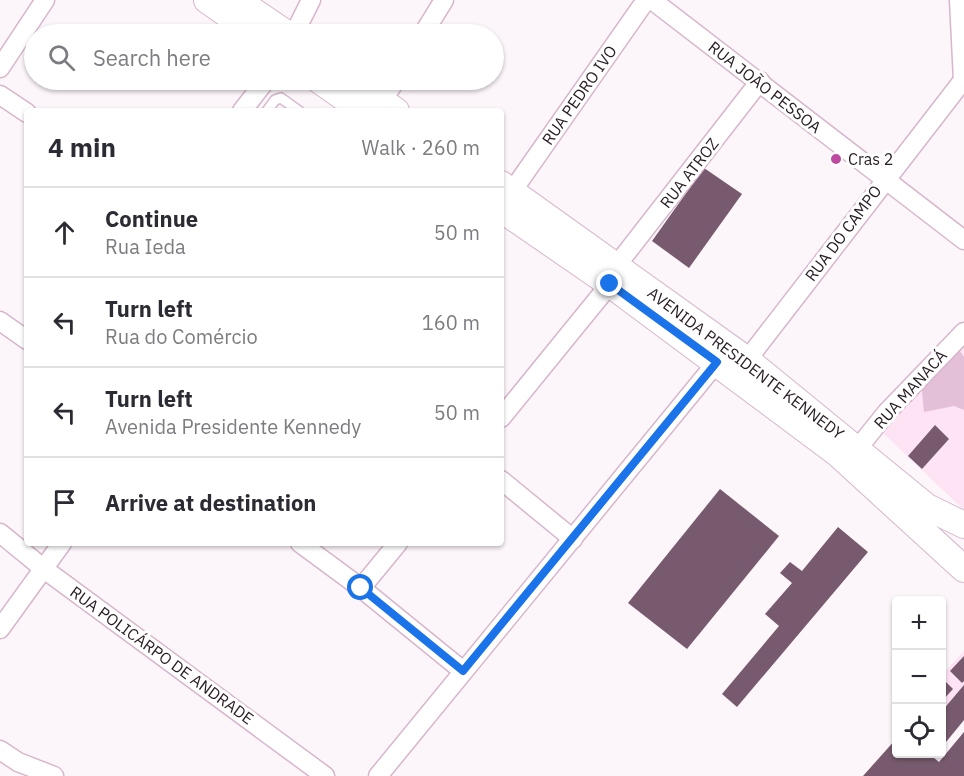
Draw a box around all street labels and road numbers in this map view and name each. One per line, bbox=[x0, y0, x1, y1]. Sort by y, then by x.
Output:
street label: RUA JOÃO PESSOA bbox=[705, 37, 825, 137]
street label: RUA PEDRO IVO bbox=[537, 41, 621, 149]
street label: RUA ATROZ bbox=[655, 134, 723, 212]
street label: RUA DO CAMPO bbox=[800, 181, 886, 285]
street label: AVENIDA PRESIDENTE KENNEDY bbox=[644, 283, 849, 444]
street label: RUA MANACÁ bbox=[869, 345, 951, 433]
street label: RUA POLICÁRPO DE ANDRADE bbox=[66, 581, 258, 728]

